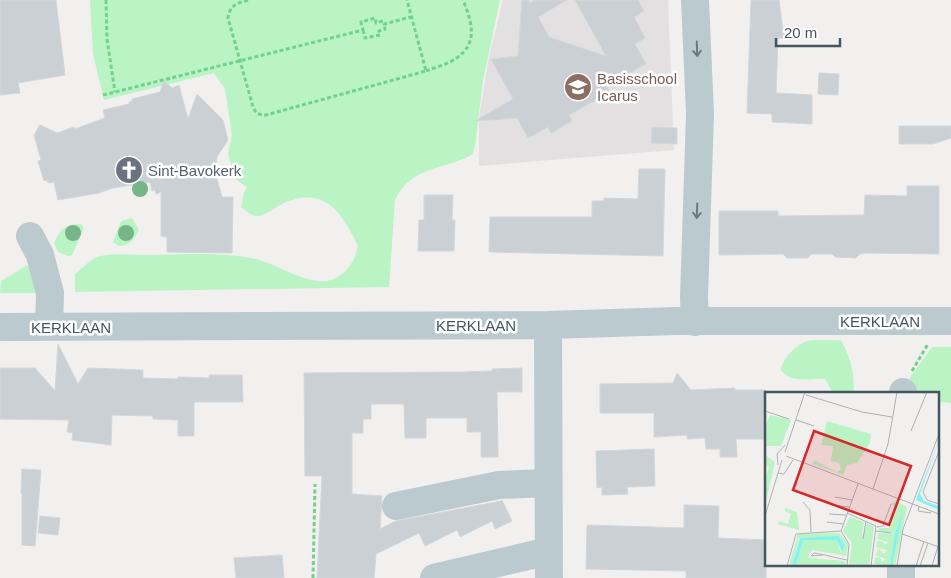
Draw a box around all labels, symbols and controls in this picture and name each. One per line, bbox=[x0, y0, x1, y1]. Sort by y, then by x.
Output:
scale bar bbox=[776, 15, 840, 47]
text: 20 m bbox=[784, 24, 817, 41]
one-way arrow bbox=[693, 40, 702, 56]
place label: Basisschool Icarus bbox=[597, 70, 677, 104]
school or university icon: Basisschool Icarus bbox=[563, 72, 593, 102]
church icon: Sint-Bavokerk bbox=[114, 155, 144, 185]
place label: Sint-Bavokerk bbox=[148, 162, 242, 179]
one-way arrow bbox=[692, 203, 701, 219]
street label: KERKLAAN bbox=[840, 313, 920, 330]
street label: KERKLAAN bbox=[436, 317, 516, 334]
street label: KERKLAAN bbox=[31, 319, 111, 336]
inset map bbox=[765, 392, 938, 566]

